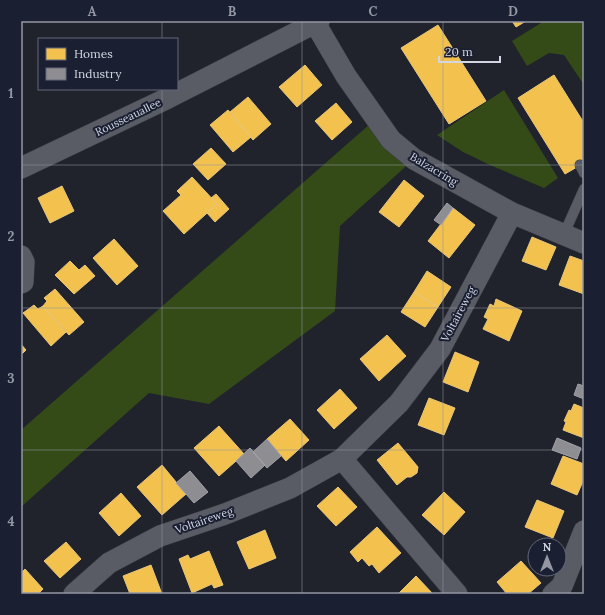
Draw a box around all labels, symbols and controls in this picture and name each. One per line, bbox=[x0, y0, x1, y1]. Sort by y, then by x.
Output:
text: A bbox=[88, 3, 97, 20]
text: B bbox=[228, 3, 237, 20]
text: C bbox=[369, 3, 378, 20]
text: D bbox=[508, 3, 518, 20]
legend bbox=[38, 38, 178, 90]
scale bar bbox=[439, 38, 500, 64]
text: 20 m bbox=[445, 44, 473, 59]
text: Homes bbox=[74, 46, 113, 61]
text: Industry bbox=[74, 66, 122, 81]
text: 1 bbox=[8, 85, 14, 102]
street label: Rousseauallee bbox=[93, 95, 163, 139]
street label: Balzacring bbox=[408, 149, 461, 189]
text: 2 bbox=[8, 228, 15, 245]
street label: Voltaireweg bbox=[437, 283, 479, 345]
text: 3 bbox=[7, 370, 15, 387]
street label: Voltaireweg bbox=[172, 503, 236, 537]
text: 4 bbox=[7, 513, 15, 530]
north arrow bbox=[527, 537, 567, 577]
text: N bbox=[543, 540, 552, 554]

